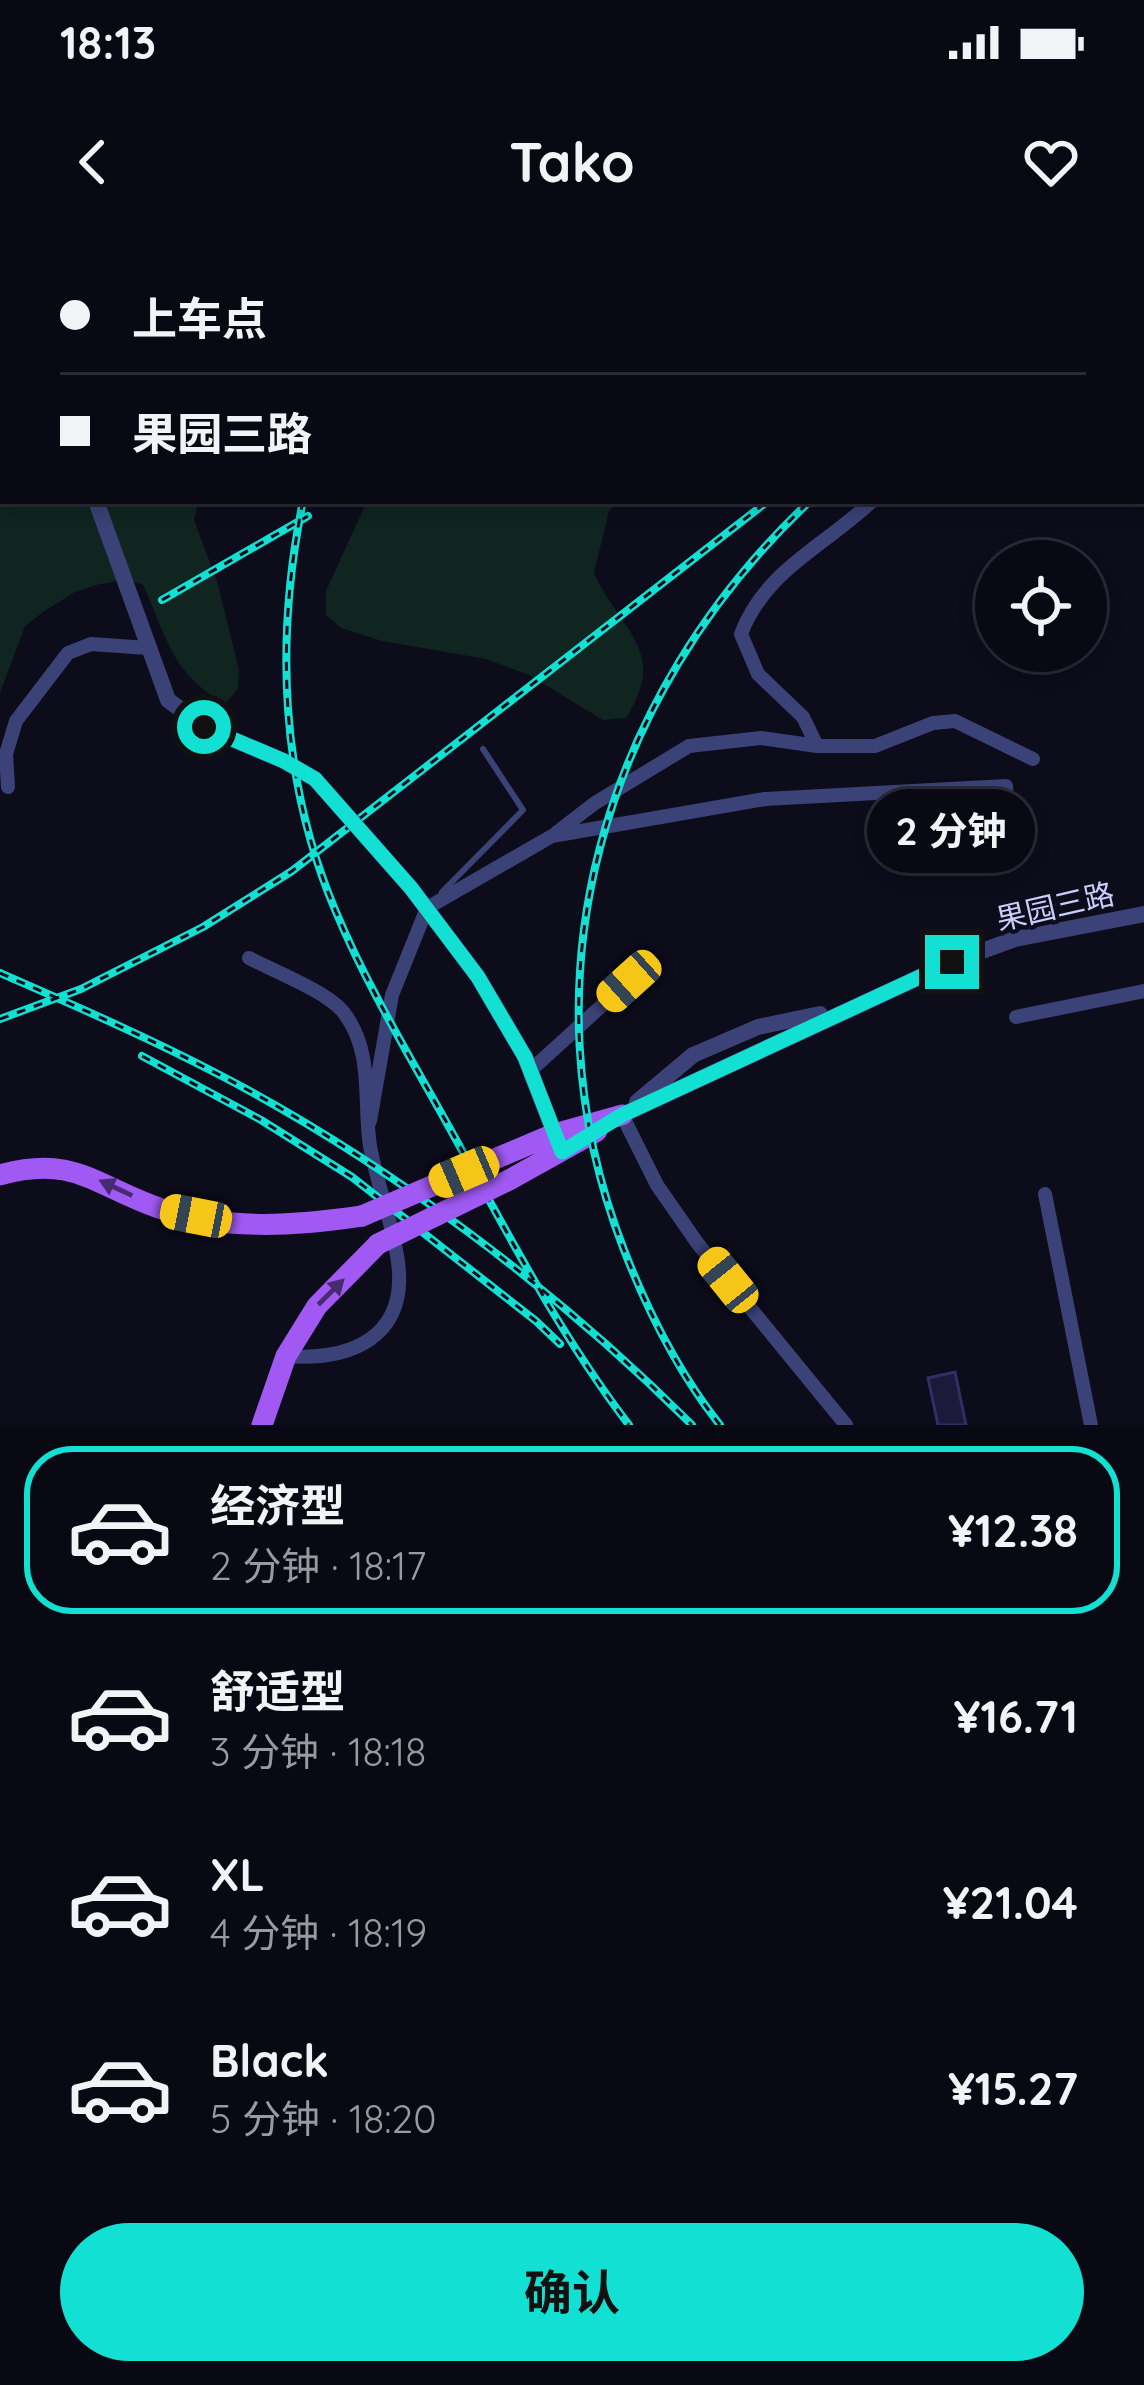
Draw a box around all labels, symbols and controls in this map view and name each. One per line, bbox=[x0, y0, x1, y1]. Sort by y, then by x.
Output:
text: 18:13 bbox=[60, 14, 156, 70]
text: Tako bbox=[509, 128, 635, 196]
icon: back bbox=[60, 129, 126, 195]
icon: heart bbox=[1018, 129, 1084, 195]
text: 上车点 bbox=[132, 290, 267, 346]
text: 果园三路 bbox=[132, 405, 312, 461]
map controls bbox=[975, 540, 1107, 672]
button: locate bbox=[975, 540, 1107, 672]
route start bbox=[177, 700, 231, 754]
callout: 2 分钟 bbox=[868, 788, 1036, 872]
text: 2 分钟 bbox=[895, 806, 1007, 855]
street label: 果园三路 bbox=[992, 874, 1118, 938]
route end bbox=[925, 935, 979, 989]
car bbox=[590, 944, 668, 1018]
car bbox=[424, 1141, 504, 1203]
one-way arrow bbox=[98, 1178, 133, 1198]
car bbox=[157, 1191, 235, 1241]
car bbox=[691, 1241, 765, 1319]
one-way arrow bbox=[316, 1278, 344, 1307]
icon: car bbox=[66, 1476, 174, 1584]
text: 经济型 bbox=[210, 1477, 345, 1533]
text: ¥12.38 bbox=[948, 1502, 1078, 1558]
text: 2 分钟 · 18:17 bbox=[210, 1541, 426, 1590]
icon: car bbox=[66, 1662, 174, 1770]
text: 舒适型 bbox=[210, 1663, 345, 1719]
text: ¥16.71 bbox=[954, 1688, 1078, 1744]
text: 3 分钟 · 18:18 bbox=[210, 1727, 426, 1776]
text: XL bbox=[210, 1846, 265, 1902]
icon: car bbox=[66, 1848, 174, 1956]
text: ¥21.04 bbox=[943, 1874, 1078, 1930]
text: 4 分钟 · 18:19 bbox=[210, 1908, 427, 1957]
text: Black bbox=[210, 2032, 329, 2088]
icon: car bbox=[66, 2034, 174, 2142]
text: ¥15.27 bbox=[948, 2060, 1078, 2116]
text: 5 分钟 · 18:20 bbox=[210, 2094, 436, 2143]
button: 确认 bbox=[60, 2223, 1084, 2361]

